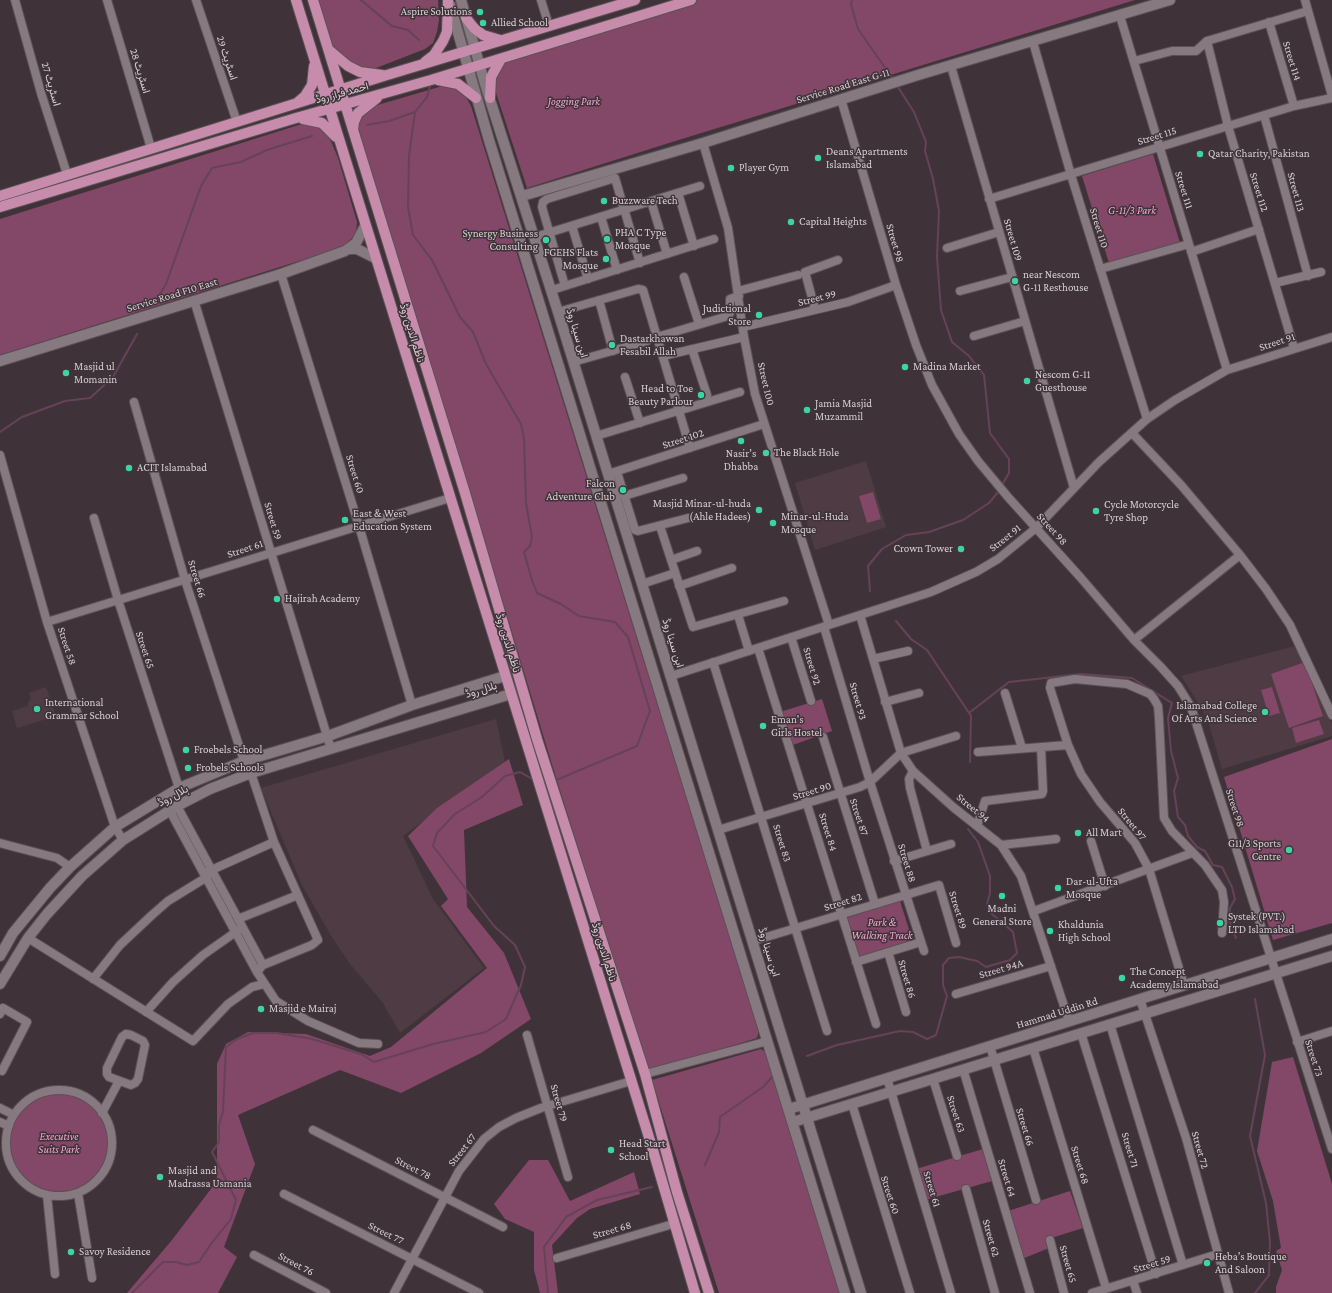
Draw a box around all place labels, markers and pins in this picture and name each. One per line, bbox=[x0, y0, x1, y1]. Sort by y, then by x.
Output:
place label: Aspire Solutions bbox=[401, 5, 472, 19]
marker: Aspire Solutions bbox=[475, 7, 485, 17]
place label: Allied School bbox=[491, 16, 548, 30]
marker: Allied School bbox=[478, 18, 488, 28]
place label: Deans Apartments Islamabad bbox=[826, 145, 908, 171]
place label: Qatar Charity, Pakistan bbox=[1208, 147, 1310, 161]
marker: Qatar Charity, Pakistan bbox=[1195, 149, 1205, 159]
marker: Deans Apartments Islamabad bbox=[813, 153, 823, 163]
place label: Player Gym bbox=[739, 161, 789, 175]
marker: Player Gym bbox=[726, 163, 736, 173]
place label: Buzzware Tech bbox=[612, 194, 678, 208]
marker: Buzzware Tech bbox=[599, 196, 609, 206]
place label: Capital Heights bbox=[799, 215, 867, 229]
marker: Capital Heights bbox=[786, 217, 796, 227]
place label: PHA C Type Mosque bbox=[615, 226, 666, 252]
place label: Synergy Business Consulting bbox=[463, 227, 538, 253]
marker: PHA C Type Mosque bbox=[602, 234, 612, 244]
marker: Synergy Business Consulting bbox=[541, 235, 551, 245]
place label: FGEHS Flats Mosque bbox=[544, 246, 598, 272]
marker: FGEHS Flats Mosque bbox=[601, 254, 611, 264]
place label: near Nescom G-11 Resthouse bbox=[1023, 268, 1088, 294]
marker: near Nescom G-11 Resthouse bbox=[1010, 276, 1020, 286]
place label: Judictional Store bbox=[703, 302, 751, 328]
marker: Judictional Store bbox=[754, 310, 764, 320]
place label: Dastarkhawan Fesabil Allah bbox=[620, 332, 684, 358]
marker: Dastarkhawan Fesabil Allah bbox=[607, 340, 617, 350]
place label: Masjid ul Momanin bbox=[74, 360, 117, 386]
place label: Madina Market bbox=[913, 360, 981, 374]
marker: Madina Market bbox=[900, 362, 910, 372]
marker: Masjid ul Momanin bbox=[61, 368, 71, 378]
place label: Nescom G-11 Guesthouse bbox=[1035, 368, 1090, 394]
marker: Nescom G-11 Guesthouse bbox=[1022, 376, 1032, 386]
place label: Head to Toe Beauty Parlour bbox=[628, 382, 693, 408]
marker: Head to Toe Beauty Parlour bbox=[696, 390, 706, 400]
place label: Jamia Masjid Muzammil bbox=[815, 397, 872, 423]
marker: Jamia Masjid Muzammil bbox=[802, 405, 812, 415]
marker: Nasir’s Dhabba bbox=[736, 436, 746, 446]
place label: The Black Hole bbox=[774, 446, 839, 460]
place label: Nasir’s Dhabba bbox=[724, 447, 758, 473]
marker: The Black Hole bbox=[761, 448, 771, 458]
place label: ACIT Islamabad bbox=[137, 461, 207, 475]
marker: ACIT Islamabad bbox=[124, 463, 134, 473]
place label: Falcon Adventure Club bbox=[546, 477, 615, 503]
marker: Falcon Adventure Club bbox=[618, 485, 628, 495]
place label: Masjid Minar-ul-huda (Ahle Hadees) bbox=[653, 497, 751, 523]
place label: Cycle Motorcycle Tyre Shop bbox=[1104, 498, 1179, 524]
marker: Masjid Minar-ul-huda (Ahle Hadees) bbox=[754, 505, 764, 515]
marker: Cycle Motorcycle Tyre Shop bbox=[1091, 506, 1101, 516]
place label: East & West Education System bbox=[353, 507, 432, 533]
place label: Minar-ul-Huda Mosque bbox=[781, 510, 849, 536]
marker: East & West Education System bbox=[340, 515, 350, 525]
marker: Minar-ul-Huda Mosque bbox=[768, 518, 778, 528]
place label: Crown Tower bbox=[894, 542, 953, 556]
marker: Crown Tower bbox=[956, 544, 966, 554]
place label: Hajirah Academy bbox=[285, 592, 360, 606]
marker: Hajirah Academy bbox=[272, 594, 282, 604]
place label: International Grammar School bbox=[45, 696, 119, 722]
place label: Islamabad College Of Arts And Science bbox=[1172, 699, 1257, 725]
marker: International Grammar School bbox=[32, 704, 42, 714]
marker: Islamabad College Of Arts And Science bbox=[1260, 707, 1270, 717]
place label: Eman's Girls Hostel bbox=[771, 713, 822, 739]
marker: Eman's Girls Hostel bbox=[758, 721, 768, 731]
place label: Froebels School bbox=[194, 743, 262, 757]
marker: Froebels School bbox=[181, 745, 191, 755]
place label: Frobels Schools bbox=[196, 761, 264, 775]
marker: Frobels Schools bbox=[183, 763, 193, 773]
place label: All Mart bbox=[1086, 826, 1122, 840]
marker: All Mart bbox=[1073, 828, 1083, 838]
place label: G11/3 Sports Centre bbox=[1228, 837, 1281, 863]
marker: G11/3 Sports Centre bbox=[1284, 845, 1294, 855]
place label: Dar-ul-Ufta Mosque bbox=[1066, 875, 1118, 901]
marker: Dar-ul-Ufta Mosque bbox=[1053, 883, 1063, 893]
marker: Madni General Store bbox=[997, 891, 1007, 901]
place label: Madni General Store bbox=[973, 902, 1031, 928]
place label: Systek (PVT.) LTD Islamabad bbox=[1228, 910, 1294, 936]
place label: Khaldunia High School bbox=[1058, 918, 1111, 944]
marker: Systek (PVT.) LTD Islamabad bbox=[1215, 918, 1225, 928]
marker: Khaldunia High School bbox=[1045, 926, 1055, 936]
place label: The Concept Academy Islamabad bbox=[1130, 965, 1219, 991]
marker: The Concept Academy Islamabad bbox=[1117, 973, 1127, 983]
place label: Masjid e Mairaj bbox=[269, 1002, 336, 1016]
marker: Masjid e Mairaj bbox=[256, 1004, 266, 1014]
place label: Head Start School bbox=[619, 1137, 665, 1163]
marker: Head Start School bbox=[606, 1145, 616, 1155]
place label: Masjid and Madrassa Usmania bbox=[168, 1164, 252, 1190]
marker: Masjid and Madrassa Usmania bbox=[155, 1172, 165, 1182]
place label: Savoy Residence bbox=[79, 1245, 151, 1259]
marker: Savoy Residence bbox=[66, 1247, 76, 1257]
place label: Heba’s Boutique And Saloon bbox=[1215, 1250, 1287, 1276]
marker: Heba’s Boutique And Saloon bbox=[1202, 1258, 1212, 1268]

